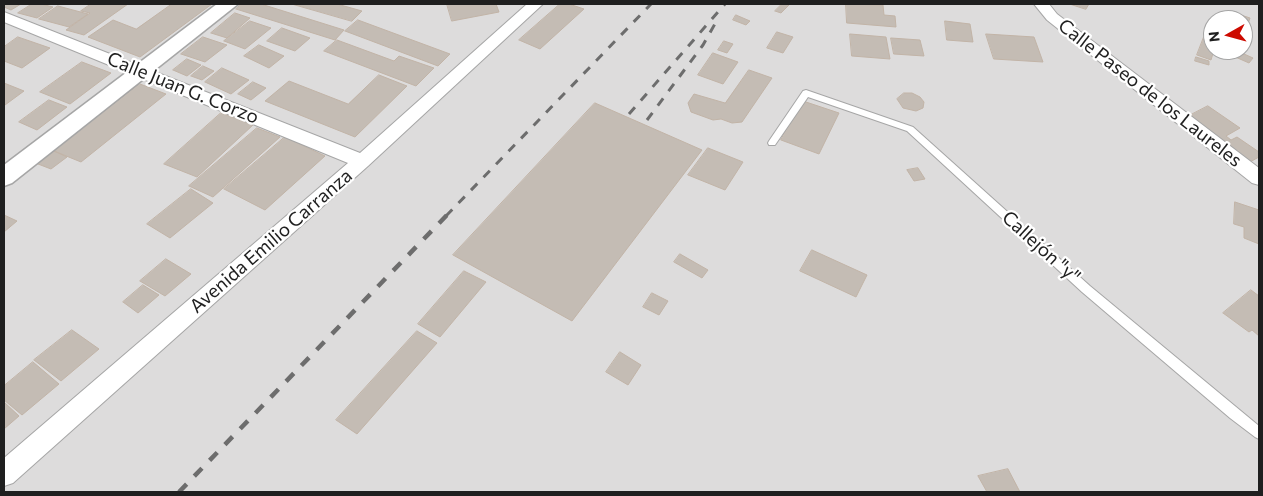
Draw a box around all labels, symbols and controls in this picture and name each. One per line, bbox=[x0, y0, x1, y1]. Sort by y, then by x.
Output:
north arrow bbox=[1203, 10, 1253, 60]
street label: Calle Paseo de los Laureles bbox=[1054, 14, 1246, 172]
text: N bbox=[1205, 31, 1223, 43]
street label: Calle Juan G. Corzo bbox=[104, 47, 262, 129]
street label: Avenida Emilio Carranza bbox=[185, 164, 357, 318]
street label: Callejón "y" bbox=[997, 206, 1085, 288]

